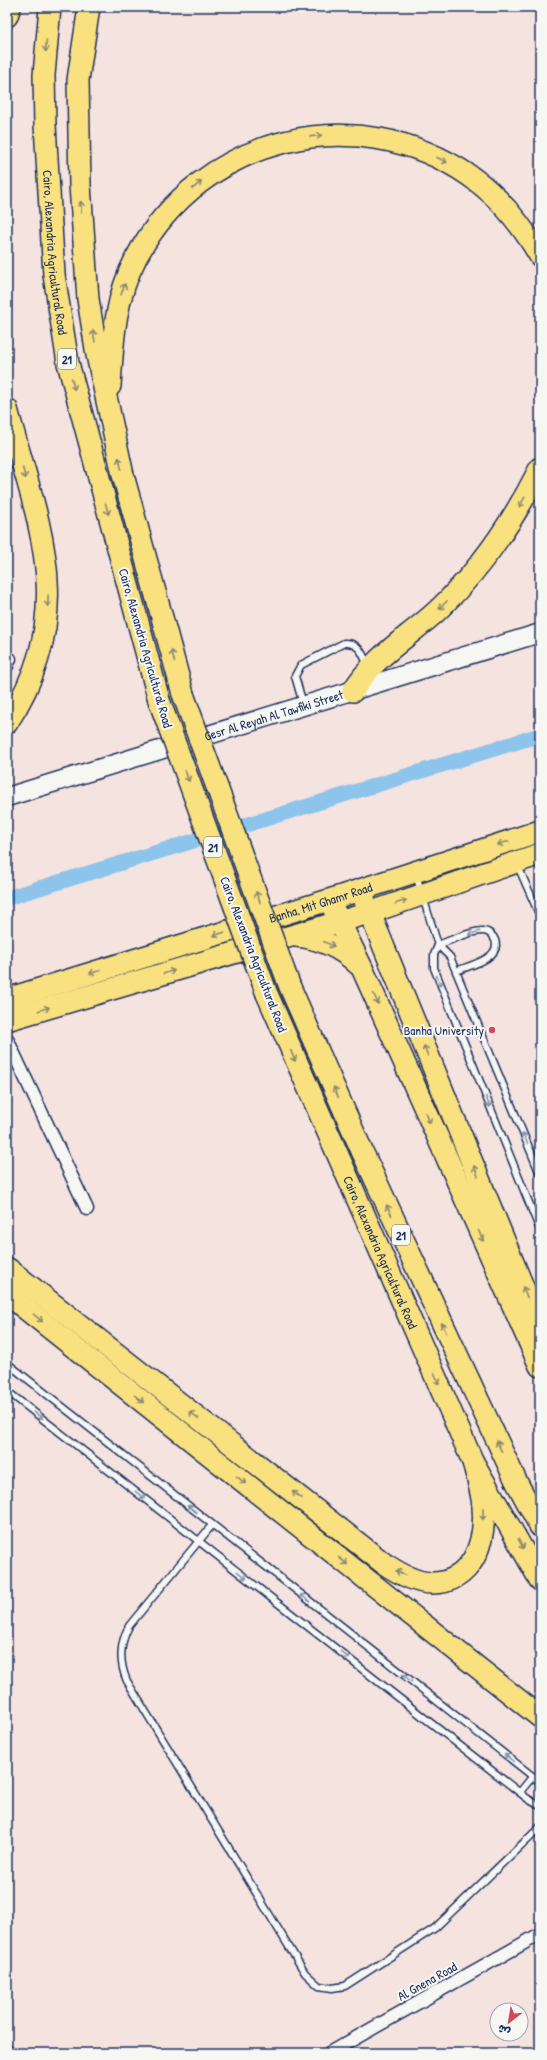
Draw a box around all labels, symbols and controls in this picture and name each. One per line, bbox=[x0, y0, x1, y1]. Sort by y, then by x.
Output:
one-way arrow bbox=[43, 39, 50, 52]
one-way arrow bbox=[309, 133, 322, 140]
one-way arrow bbox=[436, 157, 448, 164]
street label: Cairo, Alexandria Agricultural Road bbox=[39, 169, 72, 336]
one-way arrow bbox=[192, 180, 203, 189]
one-way arrow bbox=[77, 201, 84, 214]
one-way arrow bbox=[120, 283, 127, 296]
one-way arrow bbox=[90, 330, 98, 343]
road number: 21 bbox=[58, 349, 76, 369]
one-way arrow bbox=[70, 377, 78, 390]
one-way arrow bbox=[116, 457, 124, 470]
one-way arrow bbox=[21, 467, 28, 480]
one-way arrow bbox=[517, 496, 525, 508]
one-way arrow bbox=[103, 502, 111, 515]
street label: Cairo, Alexandria Agricultural Road bbox=[115, 566, 177, 730]
one-way arrow bbox=[44, 594, 52, 607]
one-way arrow bbox=[438, 600, 448, 610]
one-way arrow bbox=[169, 650, 176, 663]
street label: Gesr Al Reyah Al Tawfiki Street bbox=[202, 685, 346, 745]
one-way arrow bbox=[183, 770, 191, 782]
road number: 21 bbox=[204, 837, 222, 857]
one-way arrow bbox=[497, 840, 510, 847]
street label: Cairo, Alexandria Agricultural Road bbox=[216, 874, 292, 1034]
street label: Banha, Mit Ghamr Road bbox=[267, 878, 374, 927]
one-way arrow bbox=[253, 892, 261, 904]
one-way arrow bbox=[394, 898, 407, 905]
one-way arrow bbox=[468, 930, 481, 937]
one-way arrow bbox=[213, 931, 226, 938]
one-way arrow bbox=[323, 941, 335, 948]
one-way arrow bbox=[162, 968, 175, 975]
one-way arrow bbox=[89, 969, 102, 976]
one-way arrow bbox=[436, 975, 444, 987]
one-way arrow bbox=[373, 993, 380, 1005]
one-way arrow bbox=[38, 1005, 51, 1012]
place label: Banha University bbox=[404, 1021, 484, 1039]
marker: Banha University bbox=[487, 1025, 497, 1035]
one-way arrow bbox=[422, 1046, 430, 1058]
one-way arrow bbox=[290, 1049, 297, 1061]
one-way arrow bbox=[332, 1086, 340, 1098]
one-way arrow bbox=[485, 1095, 492, 1107]
one-way arrow bbox=[425, 1111, 433, 1123]
one-way arrow bbox=[521, 1132, 528, 1144]
one-way arrow bbox=[471, 1166, 479, 1178]
street label: Cairo, Alexandria Agricultural Road bbox=[339, 1173, 422, 1331]
one-way arrow bbox=[385, 1205, 393, 1217]
road number: 21 bbox=[392, 1225, 410, 1245]
one-way arrow bbox=[478, 1230, 485, 1242]
one-way arrow bbox=[521, 1286, 528, 1298]
one-way arrow bbox=[32, 1314, 43, 1323]
one-way arrow bbox=[440, 1322, 447, 1334]
one-way arrow bbox=[433, 1373, 441, 1385]
one-way arrow bbox=[134, 1395, 145, 1404]
one-way arrow bbox=[32, 1410, 43, 1419]
one-way arrow bbox=[189, 1411, 200, 1419]
one-way arrow bbox=[495, 1440, 502, 1452]
one-way arrow bbox=[236, 1475, 246, 1484]
one-way arrow bbox=[134, 1491, 145, 1499]
one-way arrow bbox=[291, 1491, 302, 1500]
one-way arrow bbox=[186, 1504, 197, 1513]
one-way arrow bbox=[479, 1507, 487, 1520]
one-way arrow bbox=[518, 1538, 525, 1550]
one-way arrow bbox=[337, 1557, 348, 1565]
one-way arrow bbox=[395, 1569, 407, 1576]
one-way arrow bbox=[237, 1571, 248, 1579]
one-way arrow bbox=[299, 1593, 310, 1602]
one-way arrow bbox=[339, 1651, 350, 1660]
one-way arrow bbox=[402, 1673, 413, 1682]
one-way arrow bbox=[504, 1754, 515, 1762]
street label: Al Gnena Road bbox=[394, 1957, 460, 2005]
north arrow bbox=[489, 2002, 529, 2042]
text: ش bbox=[495, 2021, 513, 2040]

